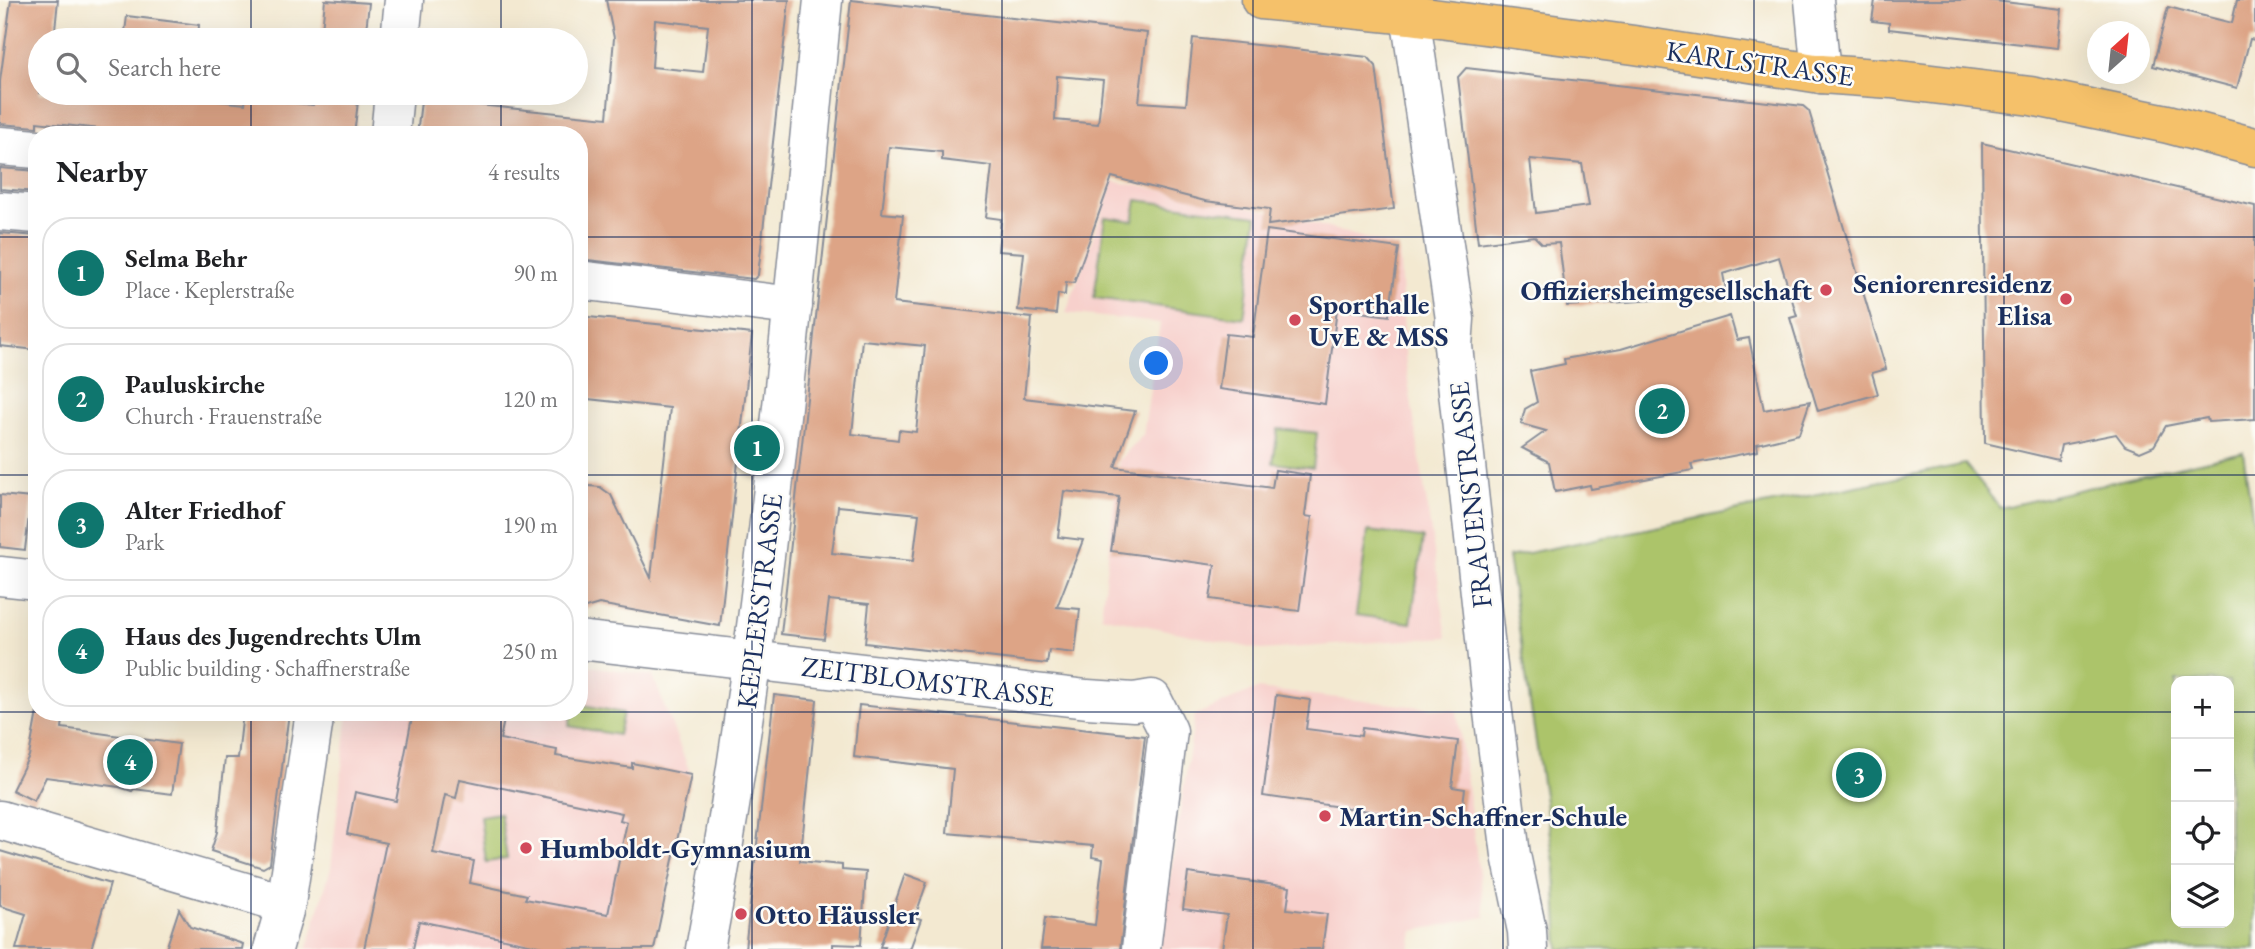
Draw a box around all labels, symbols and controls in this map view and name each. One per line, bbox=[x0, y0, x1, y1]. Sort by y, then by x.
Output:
north arrow bbox=[2087, 21, 2150, 84]
search box bbox=[28, 28, 588, 105]
street label: KARLSTRASSE bbox=[1664, 32, 1856, 94]
icon: search bbox=[52, 48, 90, 86]
text: Search here bbox=[108, 50, 221, 84]
text: Nearby bbox=[56, 152, 148, 191]
text: 4 results bbox=[488, 157, 560, 187]
text: Selma Behr bbox=[125, 241, 247, 275]
text: 1 bbox=[75, 258, 87, 288]
text: 90 m bbox=[513, 258, 558, 288]
place label: Seniorenresidenz Elisa bbox=[1853, 265, 2053, 333]
place label: Offiziersheimgesellschaft bbox=[1521, 272, 1812, 308]
text: Place · Keplerstraße bbox=[125, 275, 295, 305]
marker: Offiziersheimgesellschaft bbox=[1818, 282, 1834, 298]
place label: Sporthalle UvE & MSS bbox=[1309, 286, 1448, 354]
marker: Seniorenresidenz Elisa bbox=[2058, 291, 2074, 307]
marker: Sporthalle UvE & MSS bbox=[1287, 312, 1303, 328]
your location bbox=[1139, 346, 1173, 380]
text: Pauluskirche bbox=[125, 367, 265, 401]
street label: FRAUENSTRASSE bbox=[1440, 380, 1500, 610]
text: 2 bbox=[75, 384, 87, 414]
text: 120 m bbox=[502, 384, 558, 414]
pin: 2 bbox=[1639, 385, 1685, 437]
text: Church · Frauenstraße bbox=[125, 401, 322, 431]
pin: 1 bbox=[734, 422, 780, 474]
street label: KEPLERSTRASSE bbox=[728, 491, 790, 711]
text: Alter Friedhof bbox=[125, 493, 283, 527]
text: 3 bbox=[75, 510, 87, 540]
text: 190 m bbox=[502, 510, 558, 540]
text: Park bbox=[125, 527, 164, 557]
text: Haus des Jugendrechts Ulm bbox=[125, 619, 422, 653]
text: 4 bbox=[75, 636, 87, 666]
text: 250 m bbox=[502, 636, 558, 666]
street label: ZEITBLOMSTRASSE bbox=[800, 648, 1057, 714]
text: Public building · Schaffnerstraße bbox=[125, 653, 410, 683]
map controls bbox=[2171, 676, 2234, 928]
button: + bbox=[2171, 676, 2234, 739]
pin: 4 bbox=[107, 736, 153, 788]
button: − bbox=[2171, 739, 2234, 802]
pin: 3 bbox=[1836, 749, 1882, 801]
place label: Martin-Schaffner-Schule bbox=[1339, 798, 1627, 834]
button: locate bbox=[2171, 802, 2234, 865]
marker: Martin-Schaffner-Schule bbox=[1317, 808, 1333, 824]
place label: Humboldt-Gymnasium bbox=[540, 830, 811, 866]
marker: Humboldt-Gymnasium bbox=[518, 840, 534, 856]
button: layers bbox=[2171, 865, 2234, 928]
place label: Otto Häussler bbox=[755, 896, 919, 932]
marker: Otto Häussler bbox=[733, 906, 749, 922]

